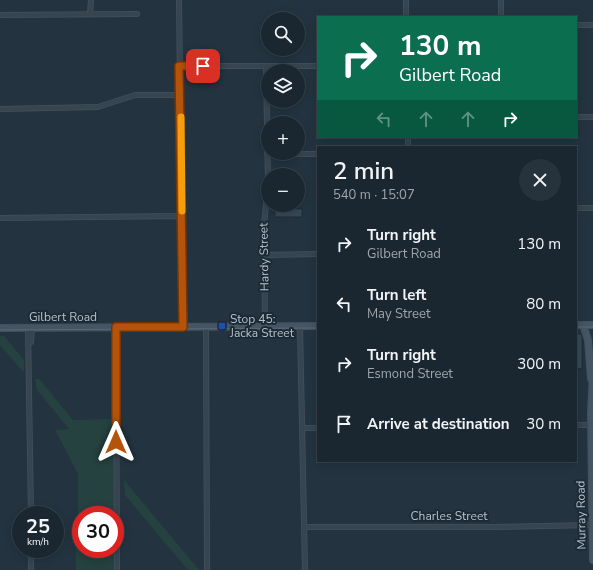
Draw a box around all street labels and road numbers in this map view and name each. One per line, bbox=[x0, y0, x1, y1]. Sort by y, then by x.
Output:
street label: Hardy Street bbox=[255, 222, 273, 291]
street label: Gilbert Road bbox=[29, 309, 97, 325]
street label: Murray Road bbox=[572, 480, 590, 550]
street label: Charles Street bbox=[410, 508, 488, 524]

